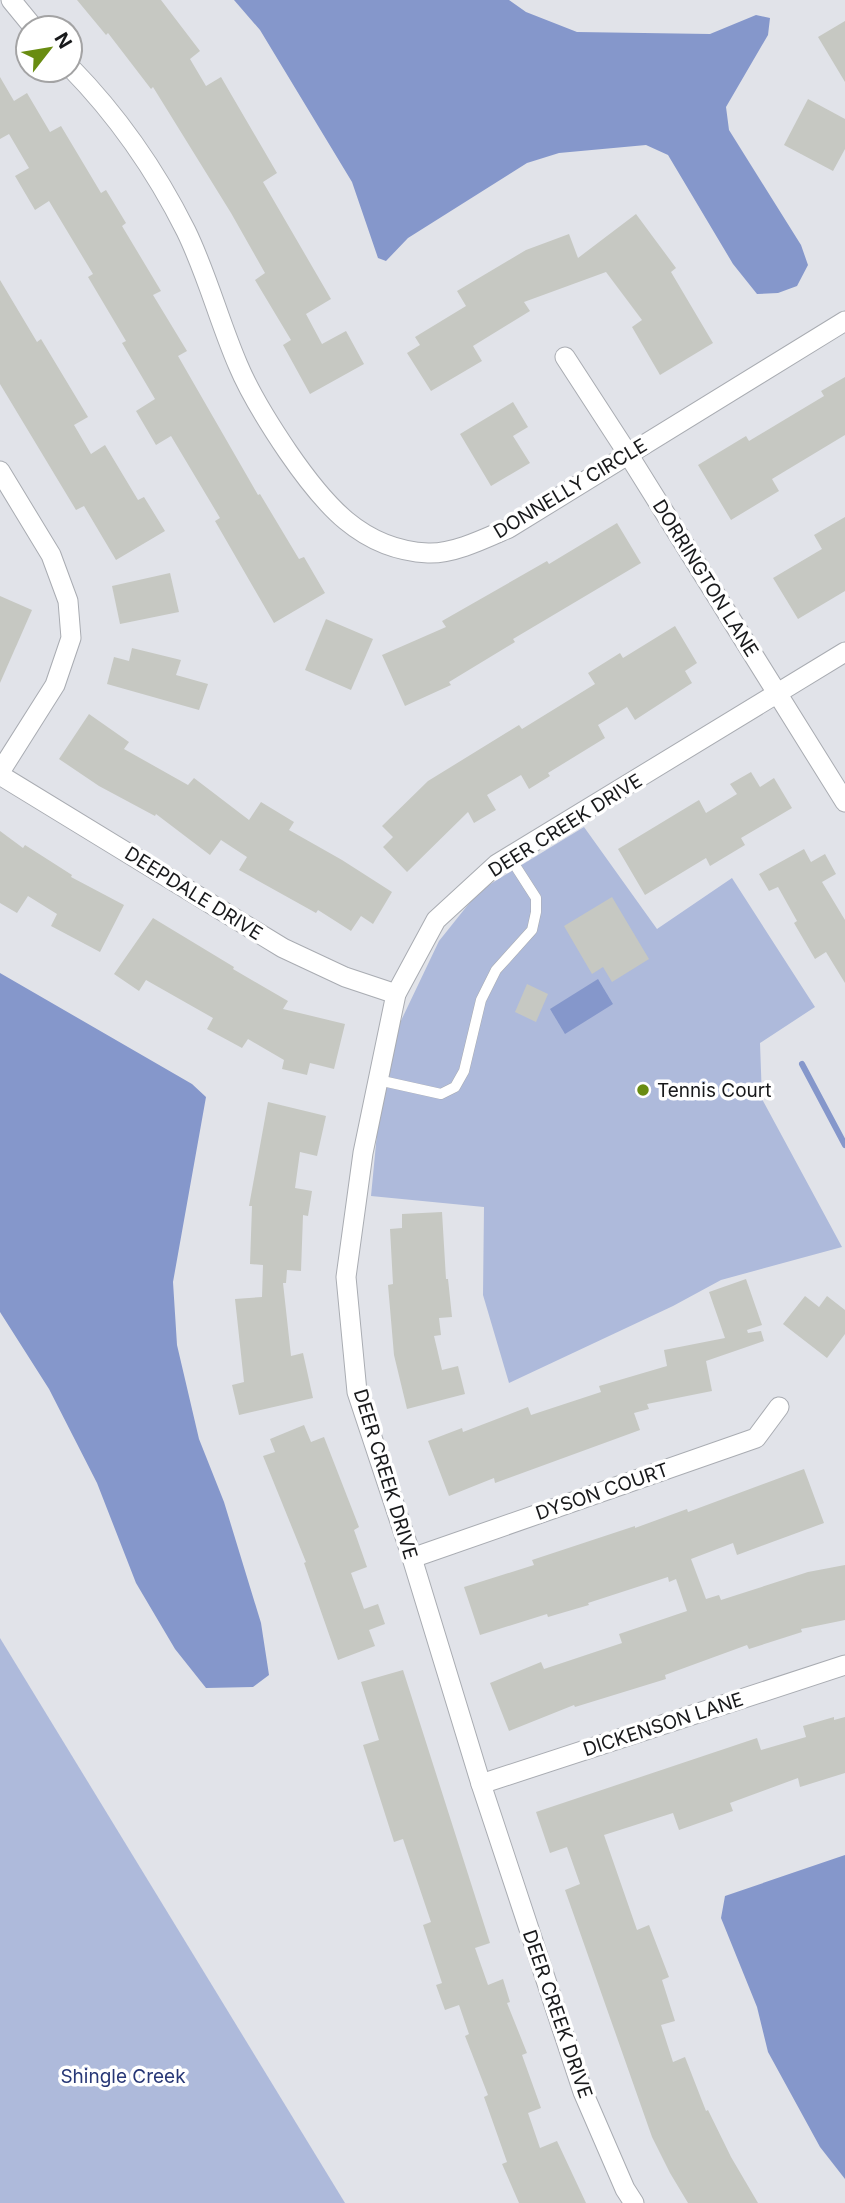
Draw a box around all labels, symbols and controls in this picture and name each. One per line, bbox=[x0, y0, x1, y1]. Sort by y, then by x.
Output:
north arrow bbox=[14, 14, 84, 84]
text: N bbox=[50, 28, 77, 53]
street label: DONNELLY CIRCLE bbox=[489, 434, 651, 543]
street label: DORRINGTON LANE bbox=[648, 495, 763, 661]
street label: DEER CREEK DRIVE bbox=[484, 769, 646, 882]
street label: DEEPDALE DRIVE bbox=[121, 842, 267, 945]
place label: Tennis Court bbox=[657, 1079, 771, 1102]
marker: Tennis Court bbox=[635, 1082, 651, 1098]
street label: DEER CREEK DRIVE bbox=[349, 1386, 422, 1562]
street label: DYSON COURT bbox=[533, 1458, 672, 1525]
street label: DICKENSON LANE bbox=[580, 1688, 746, 1761]
street label: DEER CREEK DRIVE bbox=[518, 1927, 597, 2101]
park label: Shingle Creek bbox=[60, 2065, 186, 2088]

